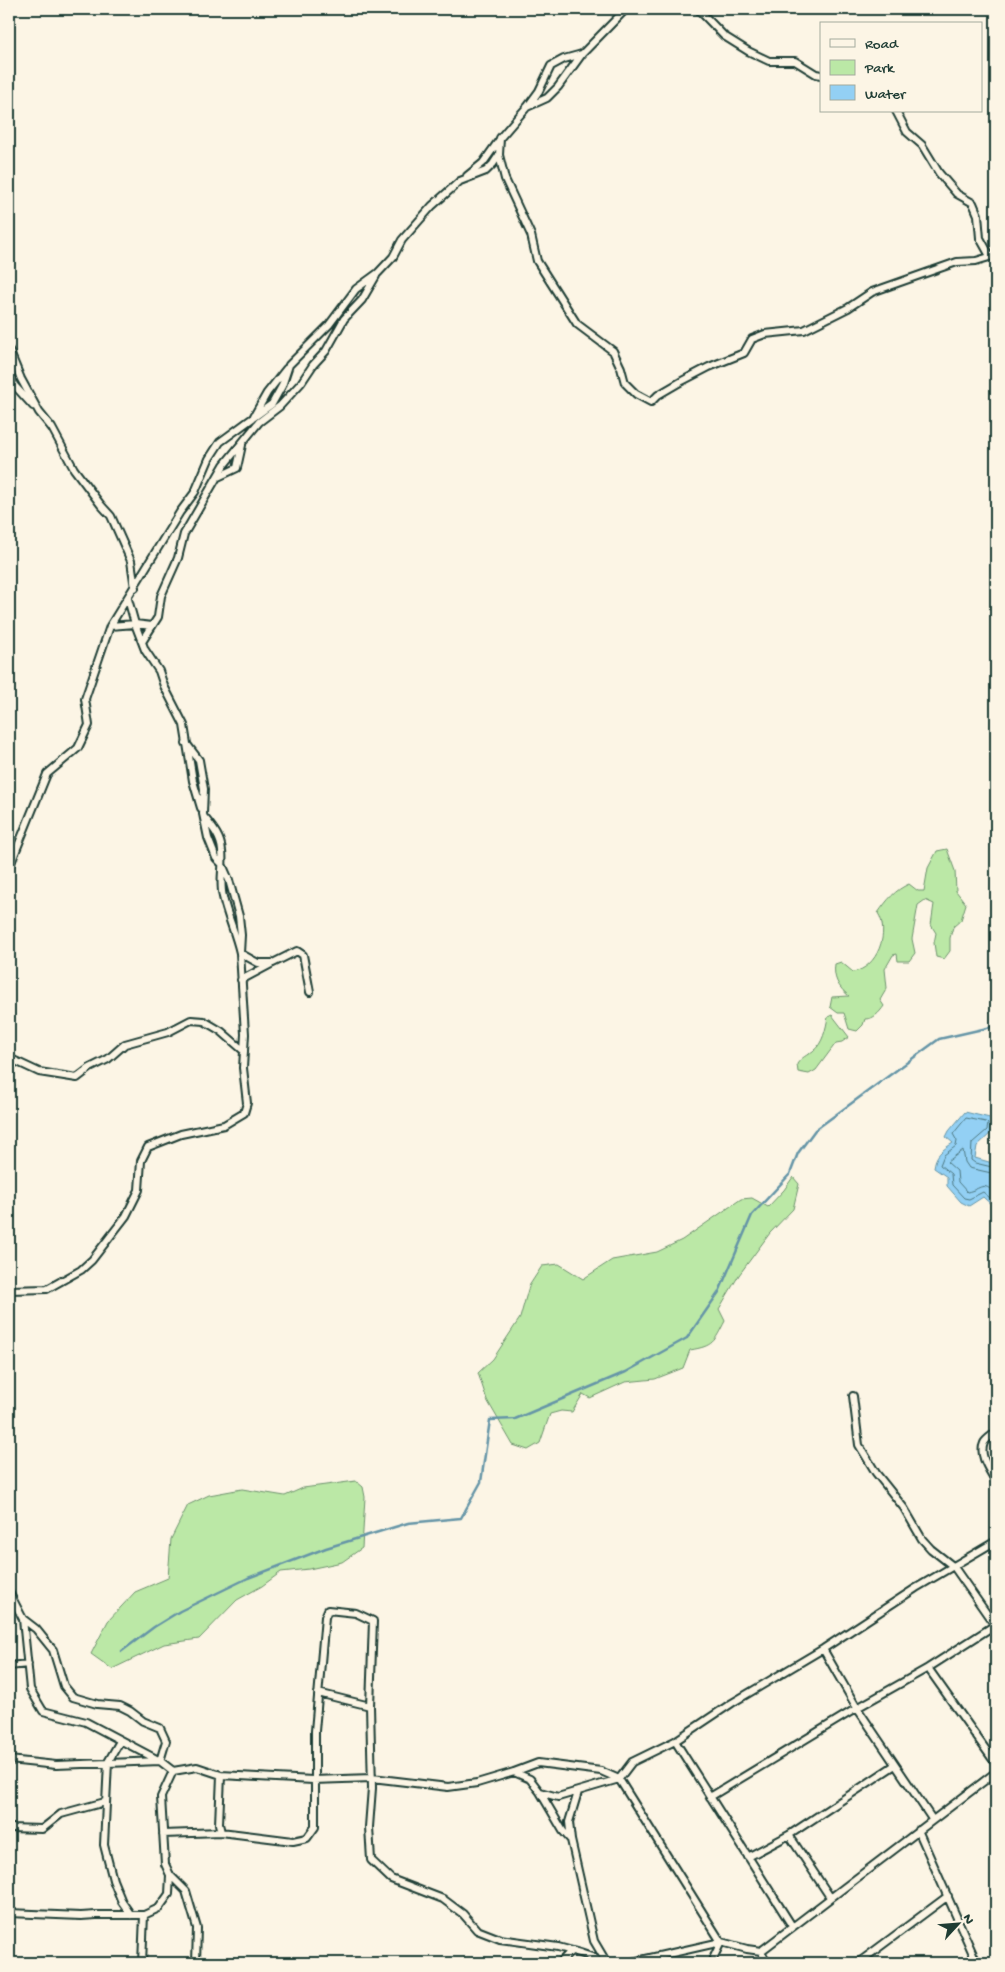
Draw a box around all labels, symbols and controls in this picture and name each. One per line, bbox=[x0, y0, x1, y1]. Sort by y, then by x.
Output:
legend bbox=[820, 22, 982, 112]
text: Road bbox=[865, 36, 899, 54]
text: Park bbox=[864, 60, 895, 78]
text: Water bbox=[865, 86, 907, 104]
north arrow bbox=[932, 1900, 982, 1950]
text: N bbox=[958, 1912, 977, 1927]

